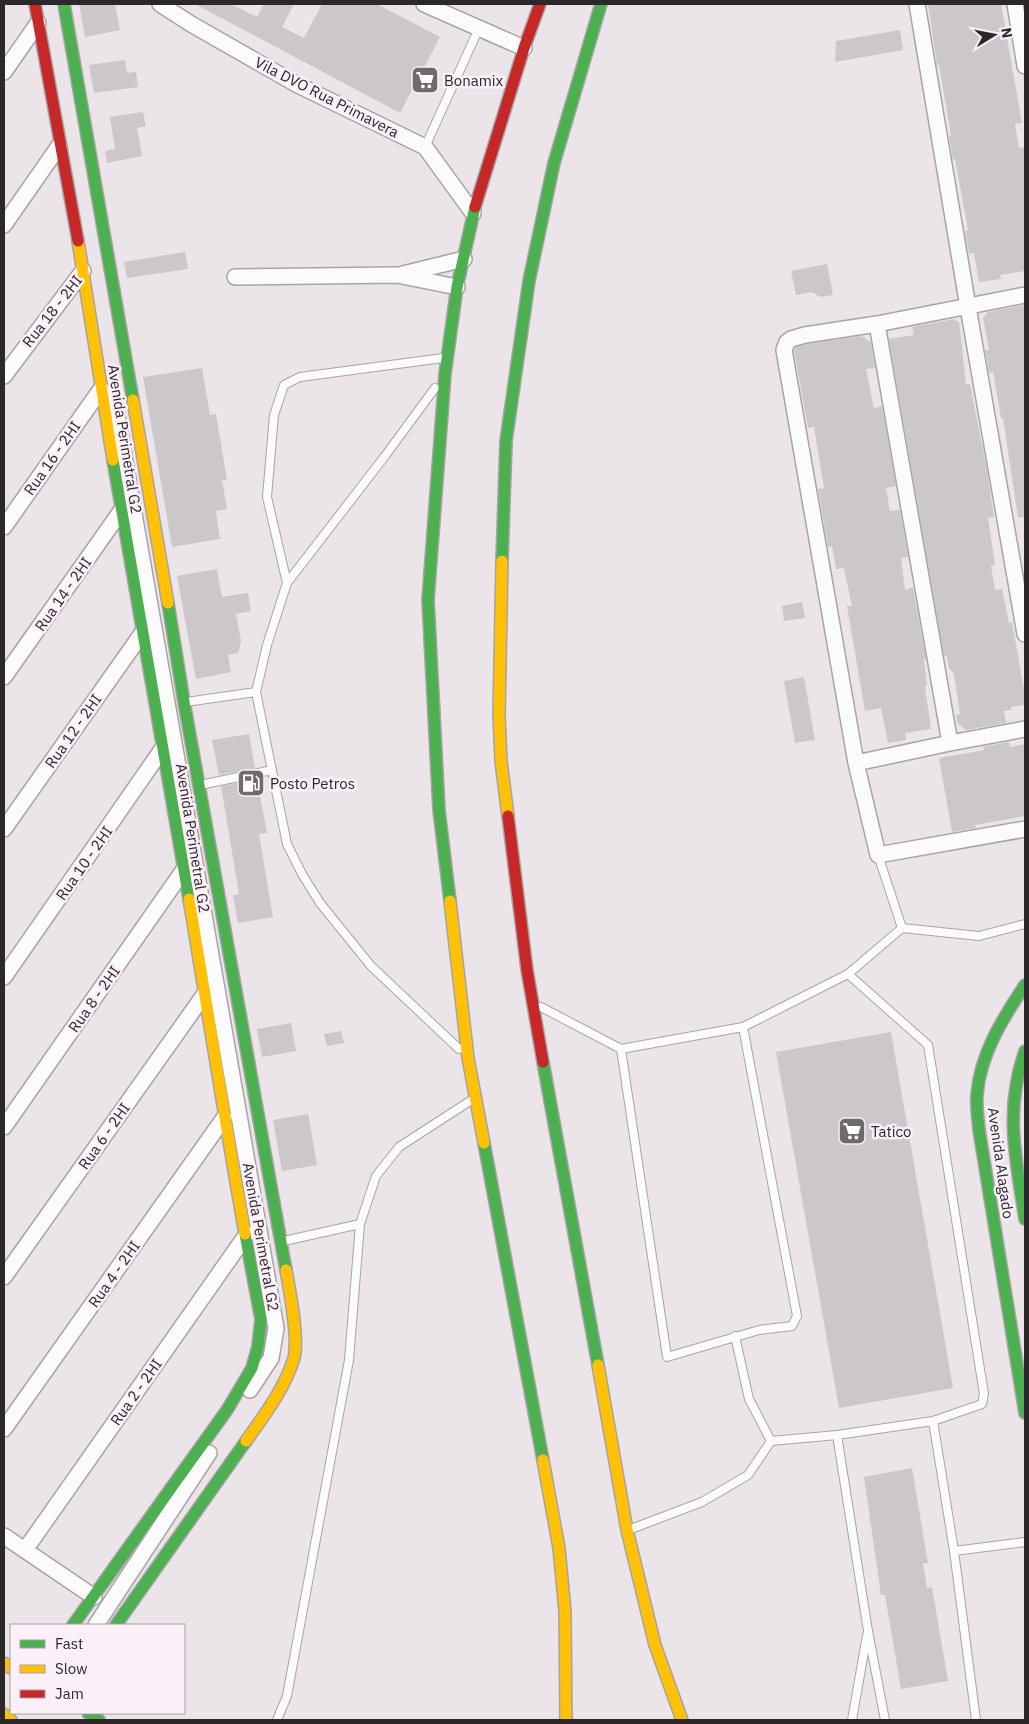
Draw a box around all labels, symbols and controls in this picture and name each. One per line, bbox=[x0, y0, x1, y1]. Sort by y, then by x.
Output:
north arrow bbox=[969, 10, 1019, 60]
text: N bbox=[997, 26, 1017, 39]
street label: Vila DVO Rua Primavera bbox=[252, 52, 402, 142]
supermarket icon: Bonamix bbox=[410, 65, 440, 95]
place label: Bonamix bbox=[444, 71, 504, 90]
street label: Rua 18 - 2HI bbox=[18, 271, 86, 351]
street label: Avenida Perimetral G2 bbox=[104, 363, 146, 515]
street label: Rua 16 - 2HI bbox=[19, 417, 85, 499]
street label: Rua 14 - 2HI bbox=[30, 553, 96, 635]
street label: Rua 12 - 2HI bbox=[40, 690, 106, 772]
street label: Avenida Perimetral G2 bbox=[172, 762, 214, 914]
fuel station icon: Posto Petros bbox=[236, 768, 266, 798]
place label: Posto Petros bbox=[270, 774, 355, 793]
street label: Rua 10 - 2HI bbox=[51, 822, 117, 904]
street label: Rua 8 - 2HI bbox=[64, 962, 124, 1036]
street label: Rua 6 - 2HI bbox=[74, 1099, 134, 1173]
street label: Avenida Alagado bbox=[984, 1106, 1018, 1220]
supermarket icon: Tatico bbox=[837, 1116, 867, 1146]
place label: Tatico bbox=[871, 1122, 911, 1141]
street label: Avenida Perimetral G2 bbox=[239, 1161, 283, 1313]
street label: Rua 4 - 2HI bbox=[84, 1237, 144, 1311]
street label: Rua 2 - 2HI bbox=[106, 1355, 166, 1429]
legend bbox=[10, 1624, 185, 1714]
text: Fast bbox=[55, 1634, 83, 1653]
text: Slow bbox=[55, 1659, 88, 1678]
text: Jam bbox=[55, 1684, 84, 1703]

